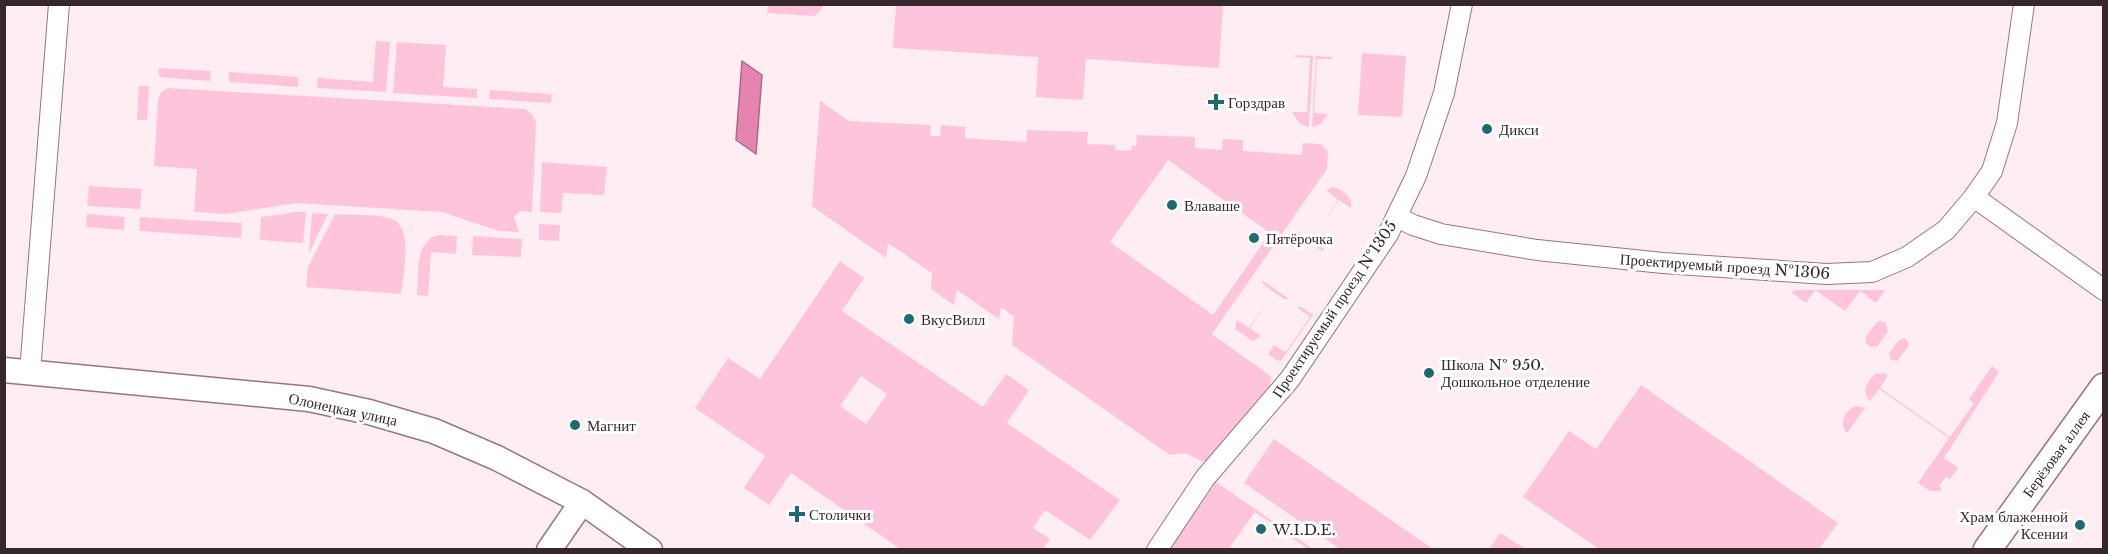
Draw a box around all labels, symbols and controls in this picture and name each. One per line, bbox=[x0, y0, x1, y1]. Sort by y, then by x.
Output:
place label: Горздрав bbox=[1228, 93, 1285, 112]
marker: Горздрав bbox=[1209, 95, 1223, 109]
place label: Дикси bbox=[1499, 120, 1539, 139]
marker: Дикси bbox=[1480, 122, 1494, 136]
place label: Влаваше bbox=[1184, 196, 1240, 215]
marker: Влаваше bbox=[1165, 198, 1179, 212]
street label: Проектируемый проезд №1305 bbox=[1268, 217, 1400, 401]
place label: Пятёрочка bbox=[1266, 229, 1333, 248]
marker: Пятёрочка bbox=[1247, 231, 1261, 245]
street label: Проектируемый проезд №1306 bbox=[1619, 249, 1831, 283]
place label: ВкусВилл bbox=[921, 310, 986, 329]
marker: ВкусВилл bbox=[902, 312, 916, 326]
place label: Школа № 950. Дошкольное отделение bbox=[1441, 355, 1590, 391]
marker: Школа № 950. Дошкольное отделение bbox=[1422, 366, 1436, 380]
street label: Олонецкая улица bbox=[287, 388, 399, 430]
street label: Берёзовая аллея bbox=[2018, 407, 2094, 501]
place label: Магнит bbox=[587, 416, 636, 435]
marker: Магнит bbox=[568, 418, 582, 432]
place label: Столички bbox=[809, 505, 871, 524]
marker: Столички bbox=[790, 507, 804, 521]
place label: Храм блаженной Ксении bbox=[1959, 507, 2068, 543]
marker: Храм блаженной Ксении bbox=[2073, 518, 2087, 532]
place label: W.I.D.E. bbox=[1272, 520, 1335, 539]
marker: W.I.D.E. bbox=[1254, 522, 1268, 536]

